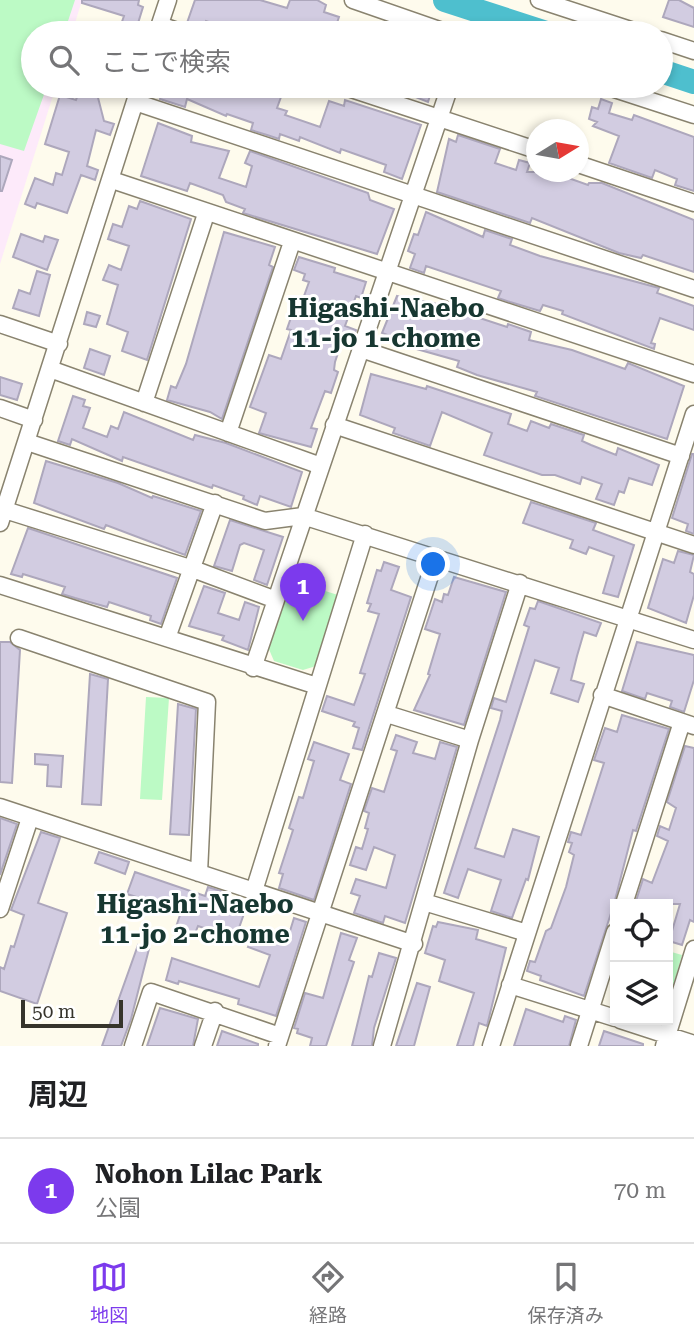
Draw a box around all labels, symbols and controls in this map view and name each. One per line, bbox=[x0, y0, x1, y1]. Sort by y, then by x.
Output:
search box bbox=[21, 21, 673, 98]
icon: search bbox=[45, 41, 83, 79]
text: ここで検索 bbox=[101, 47, 231, 77]
north arrow bbox=[526, 119, 589, 182]
district label: Higashi-Naebo 11-jo 1-chome bbox=[287, 293, 485, 353]
your location bbox=[416, 547, 450, 581]
pin: 1 bbox=[280, 563, 326, 621]
district label: Higashi-Naebo 11-jo 2-chome bbox=[96, 889, 294, 949]
map controls bbox=[610, 899, 673, 1025]
button: locate bbox=[610, 899, 673, 962]
button: layers bbox=[610, 962, 673, 1025]
scale bar bbox=[21, 997, 122, 1029]
text: 50 m bbox=[32, 1000, 75, 1023]
text: 周辺 bbox=[28, 1077, 88, 1112]
text: Nohon Lilac Park bbox=[95, 1159, 323, 1189]
text: 1 bbox=[45, 1177, 57, 1204]
text: 70 m bbox=[613, 1177, 666, 1204]
text: 公園 bbox=[95, 1195, 141, 1222]
tab: 地図 bbox=[90, 1258, 128, 1327]
tab: 経路 bbox=[309, 1258, 347, 1327]
tab: 保存済み bbox=[528, 1258, 604, 1327]

